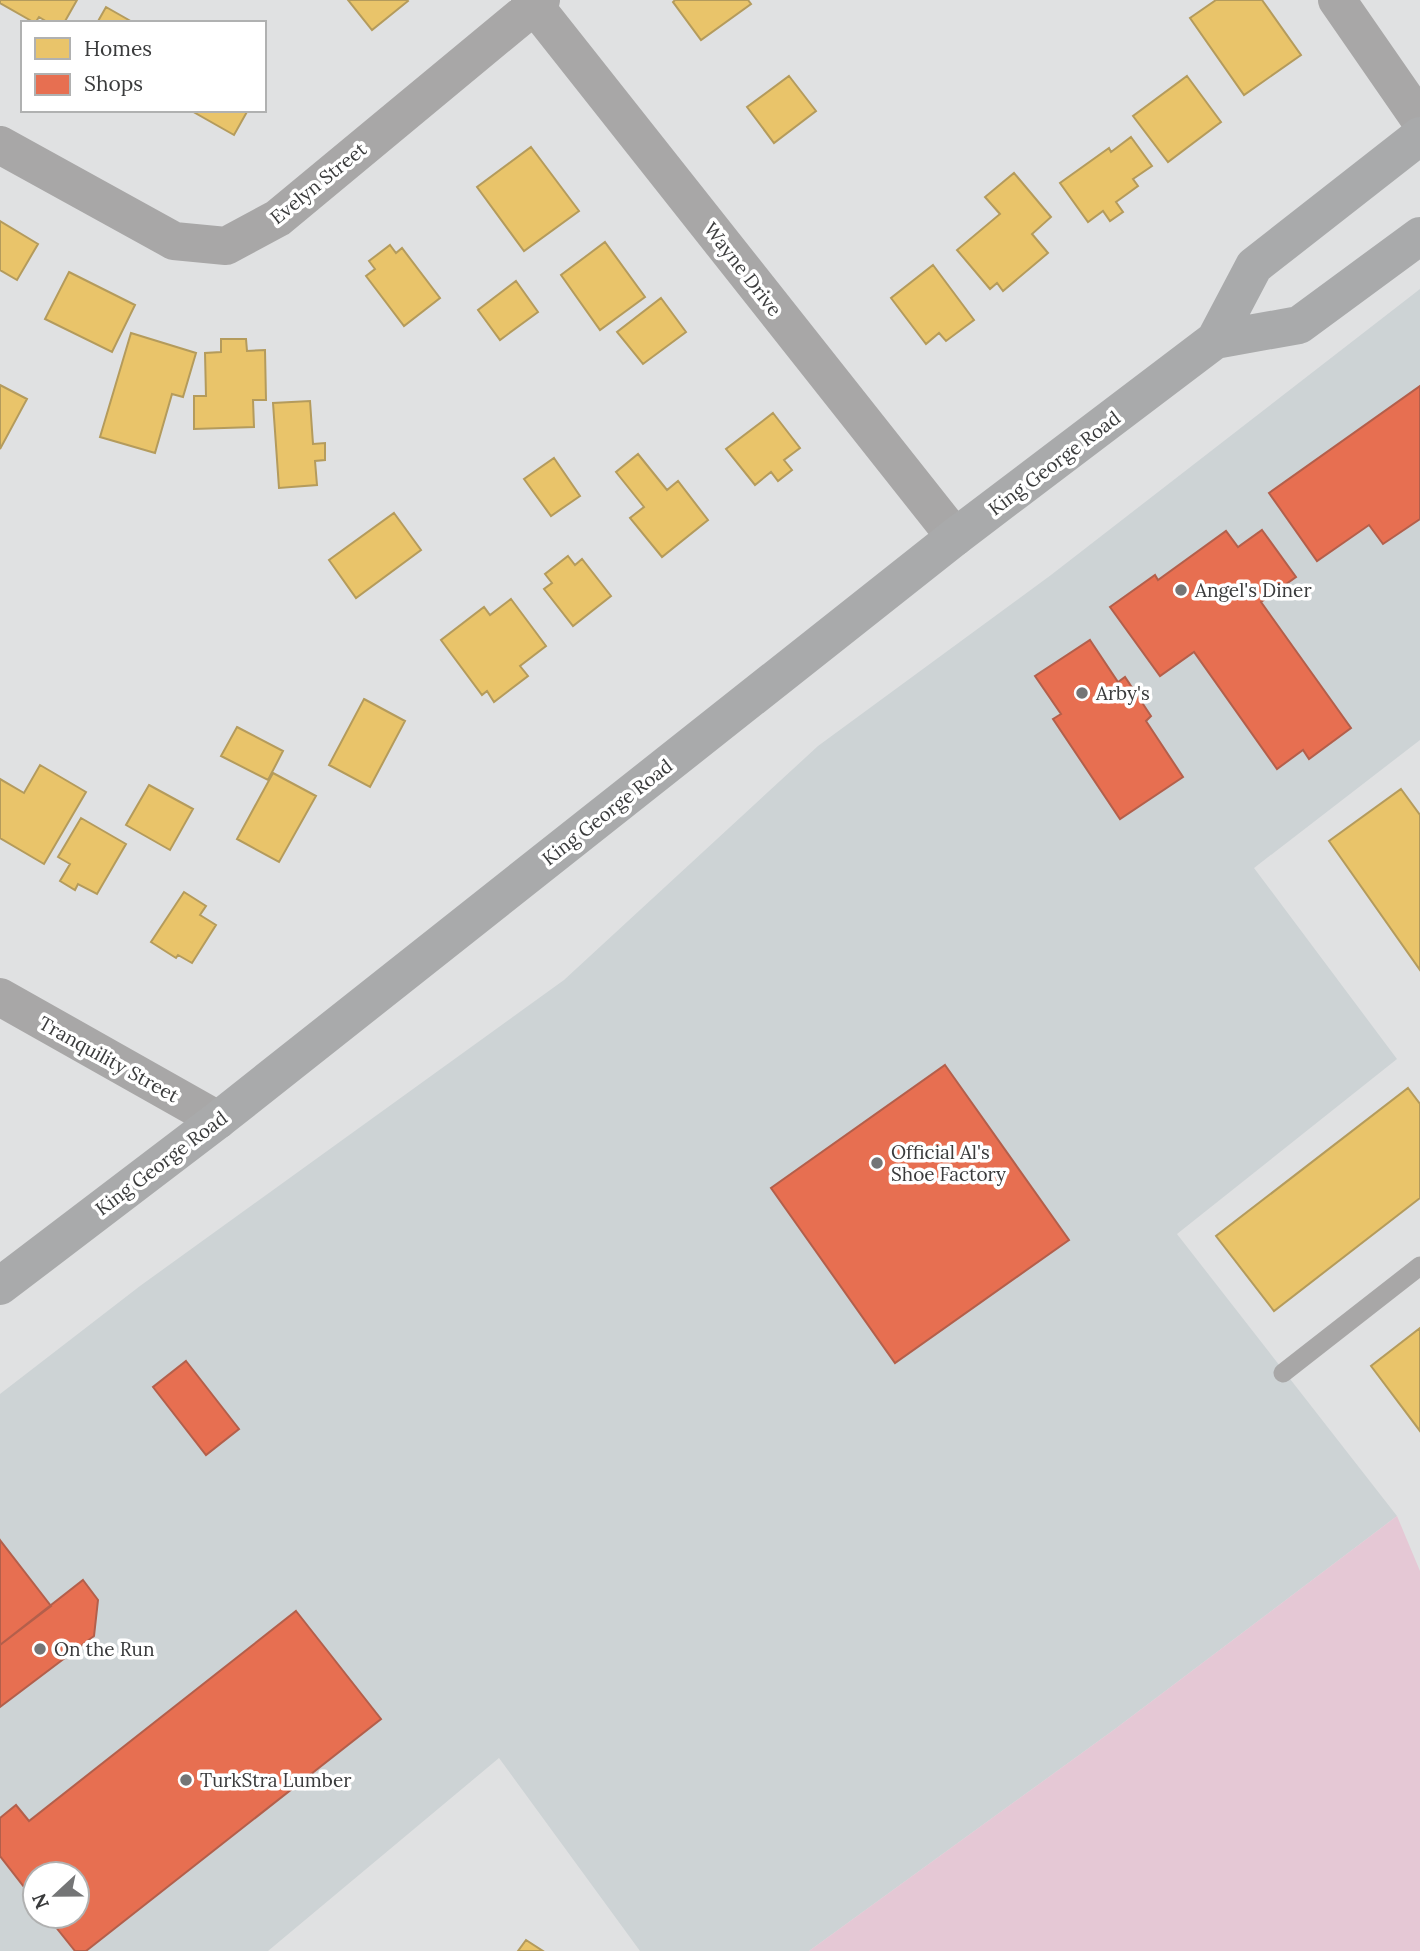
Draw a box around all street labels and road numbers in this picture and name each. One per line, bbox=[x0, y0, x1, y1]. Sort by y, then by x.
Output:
street label: Evelyn Street bbox=[265, 136, 371, 229]
street label: Wayne Drive bbox=[699, 217, 787, 321]
street label: King George Road bbox=[983, 406, 1125, 520]
street label: King George Road bbox=[537, 754, 677, 870]
street label: Tranquility Street bbox=[35, 1011, 184, 1108]
street label: King George Road bbox=[90, 1106, 232, 1220]

